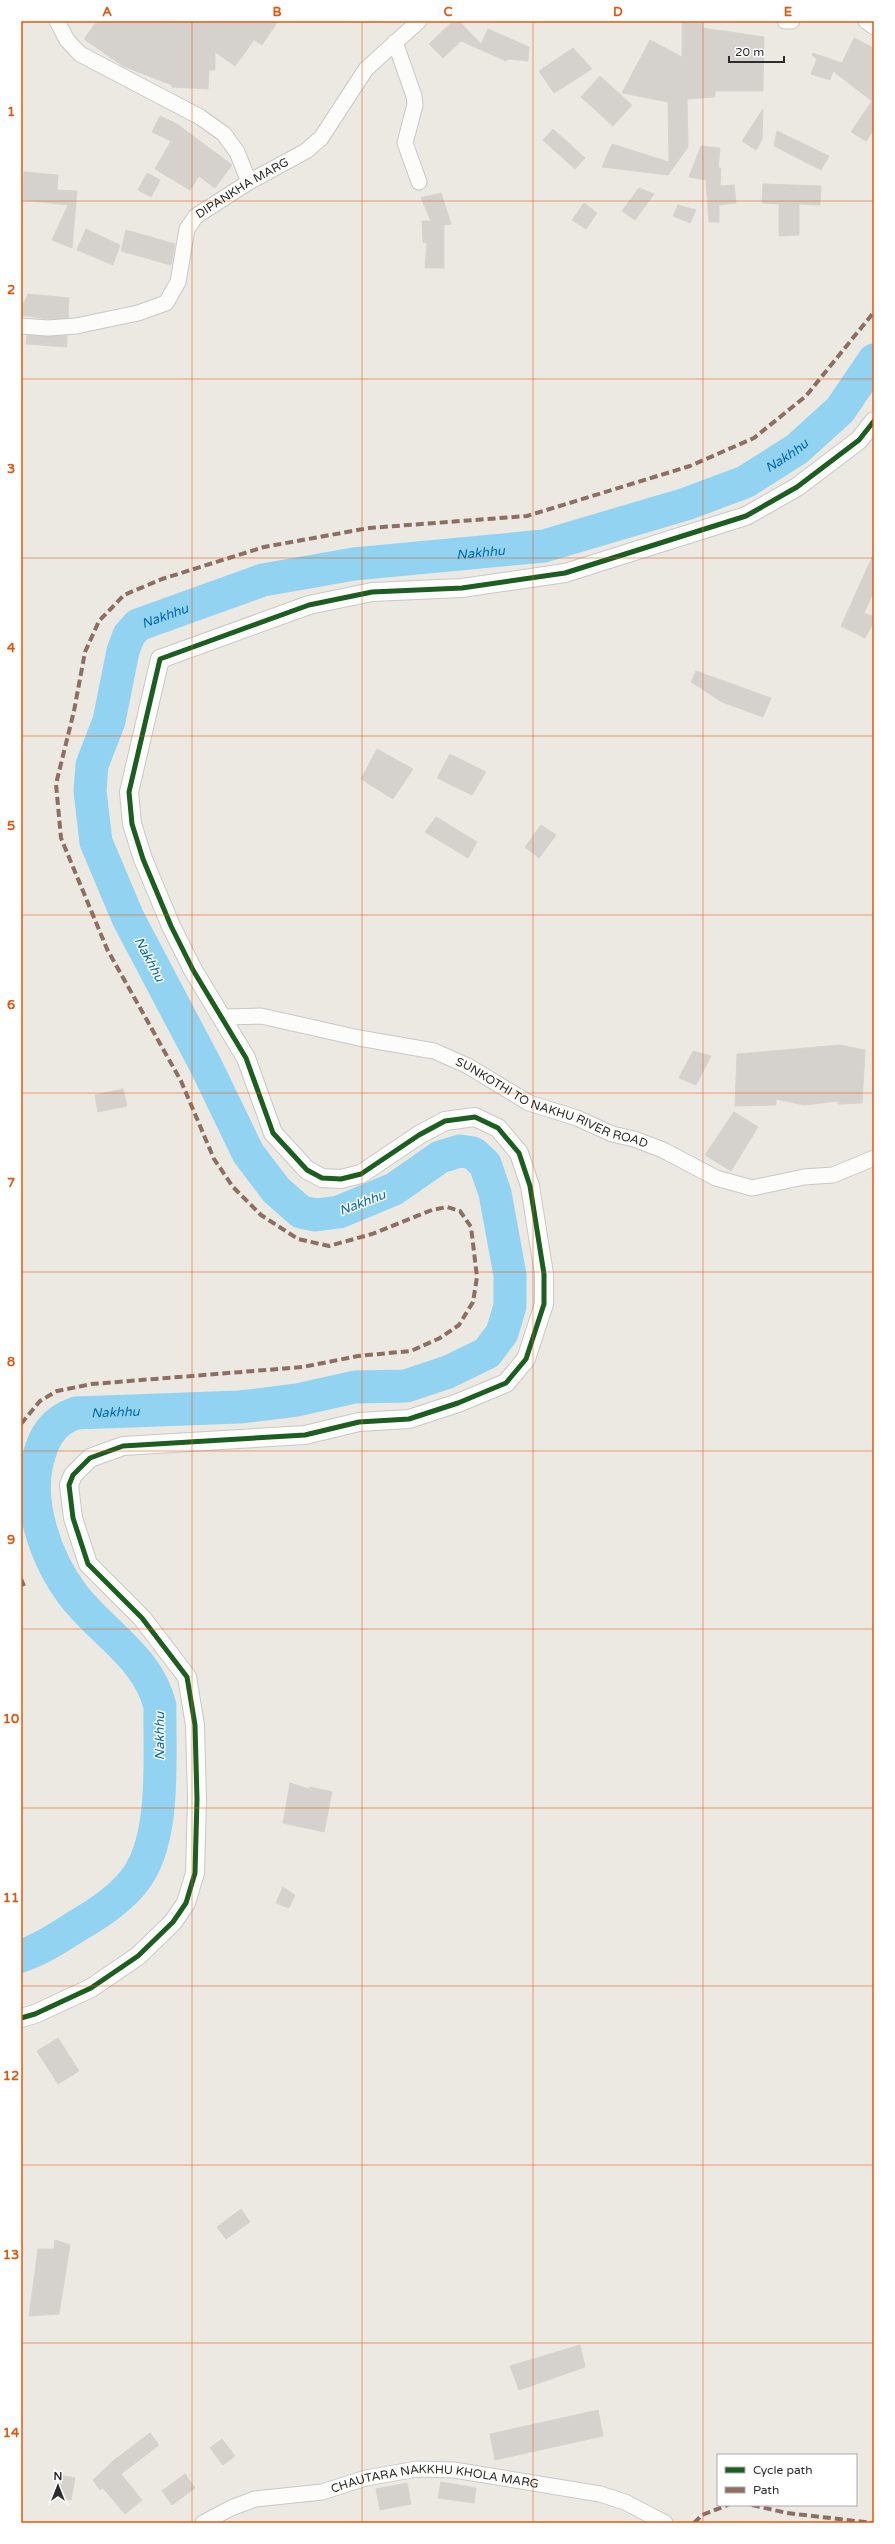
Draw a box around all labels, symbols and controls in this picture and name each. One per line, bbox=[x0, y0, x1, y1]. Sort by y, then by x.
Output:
text: A bbox=[102, 4, 112, 20]
text: B bbox=[272, 4, 282, 20]
text: C bbox=[443, 4, 453, 20]
text: D bbox=[613, 4, 623, 20]
text: E bbox=[784, 4, 792, 20]
scale bar bbox=[729, 38, 784, 64]
text: 20 m bbox=[735, 45, 764, 59]
text: 1 bbox=[7, 104, 15, 120]
street label: DIPANKHA MARG bbox=[193, 155, 291, 221]
text: 2 bbox=[7, 282, 15, 298]
water label: Nakhhu bbox=[762, 435, 813, 476]
text: 3 bbox=[7, 461, 15, 477]
water label: Nakhhu bbox=[456, 543, 507, 563]
water label: Nakhhu bbox=[139, 600, 192, 632]
text: 4 bbox=[7, 640, 16, 656]
text: 5 bbox=[7, 818, 15, 834]
water label: Nakhhu bbox=[131, 934, 168, 986]
text: 6 bbox=[7, 997, 15, 1013]
street label: SUNKOTHI TO NAKHU RIVER ROAD bbox=[454, 1055, 650, 1151]
text: 7 bbox=[7, 1175, 15, 1191]
water label: Nakhhu bbox=[337, 1186, 389, 1219]
text: 8 bbox=[7, 1354, 15, 1370]
water label: Nakhhu bbox=[91, 1404, 141, 1421]
text: 9 bbox=[7, 1532, 15, 1548]
text: 10 bbox=[3, 1711, 19, 1727]
water label: Nakhhu bbox=[152, 1711, 168, 1760]
text: 11 bbox=[3, 1890, 19, 1906]
text: 12 bbox=[3, 2068, 19, 2084]
text: 13 bbox=[3, 2247, 19, 2263]
text: 14 bbox=[3, 2425, 20, 2441]
legend bbox=[717, 2454, 857, 2506]
street label: CHAUTARA NAKKHU KHOLA MARG bbox=[329, 2462, 540, 2496]
text: Cycle path bbox=[753, 2463, 812, 2477]
north arrow bbox=[38, 2466, 78, 2506]
text: N bbox=[54, 2470, 62, 2483]
text: Path bbox=[753, 2483, 779, 2497]

